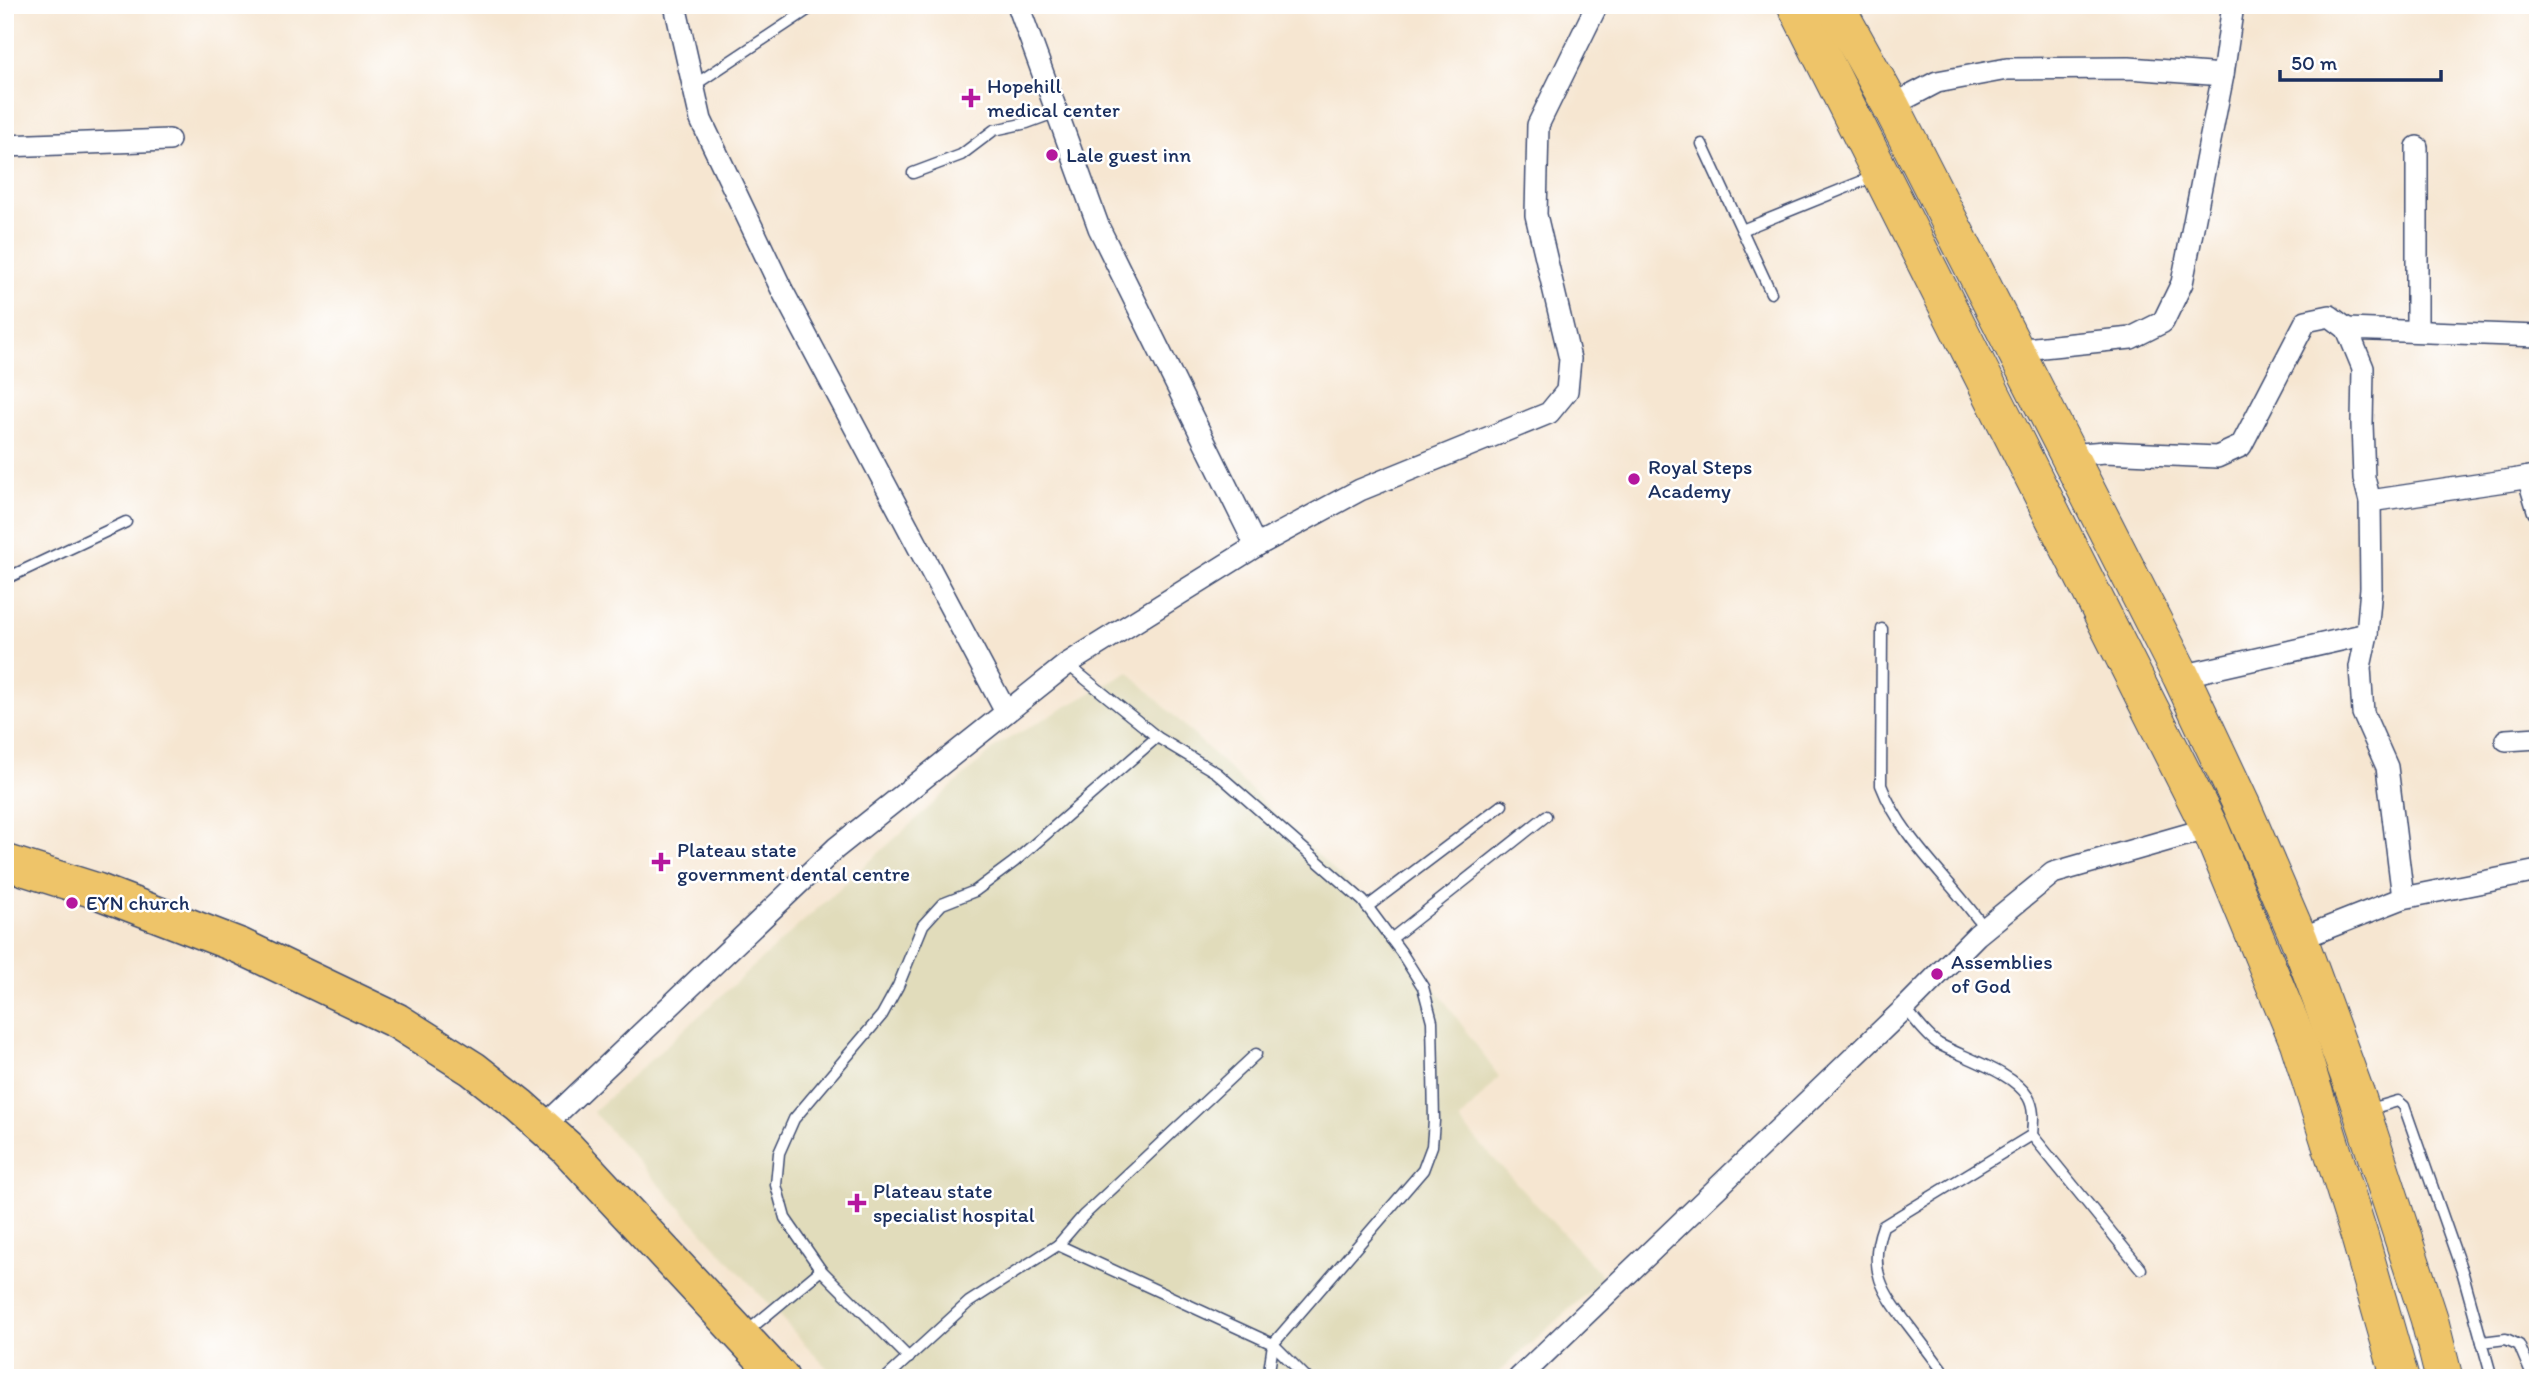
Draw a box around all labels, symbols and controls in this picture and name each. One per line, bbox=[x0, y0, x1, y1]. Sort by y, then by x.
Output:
scale bar bbox=[2280, 38, 2442, 82]
text: 50 m bbox=[2291, 50, 2338, 75]
place label: Hopehill medical center bbox=[987, 73, 1120, 122]
marker: Hopehill medical center bbox=[961, 88, 981, 108]
place label: Lale guest inn bbox=[1066, 142, 1191, 167]
marker: Lale guest inn bbox=[1044, 147, 1060, 163]
place label: Royal Steps Academy bbox=[1648, 454, 1752, 503]
marker: Royal Steps Academy bbox=[1626, 471, 1642, 487]
place label: Plateau state government dental centre bbox=[677, 837, 910, 886]
marker: Plateau state government dental centre bbox=[651, 852, 671, 872]
place label: EYN church bbox=[86, 890, 190, 915]
marker: EYN church bbox=[64, 895, 80, 911]
place label: Assemblies of God bbox=[1951, 949, 2053, 998]
marker: Assemblies of God bbox=[1929, 966, 1945, 982]
place label: Plateau state specialist hospital bbox=[873, 1178, 1035, 1227]
marker: Plateau state specialist hospital bbox=[847, 1193, 867, 1213]

